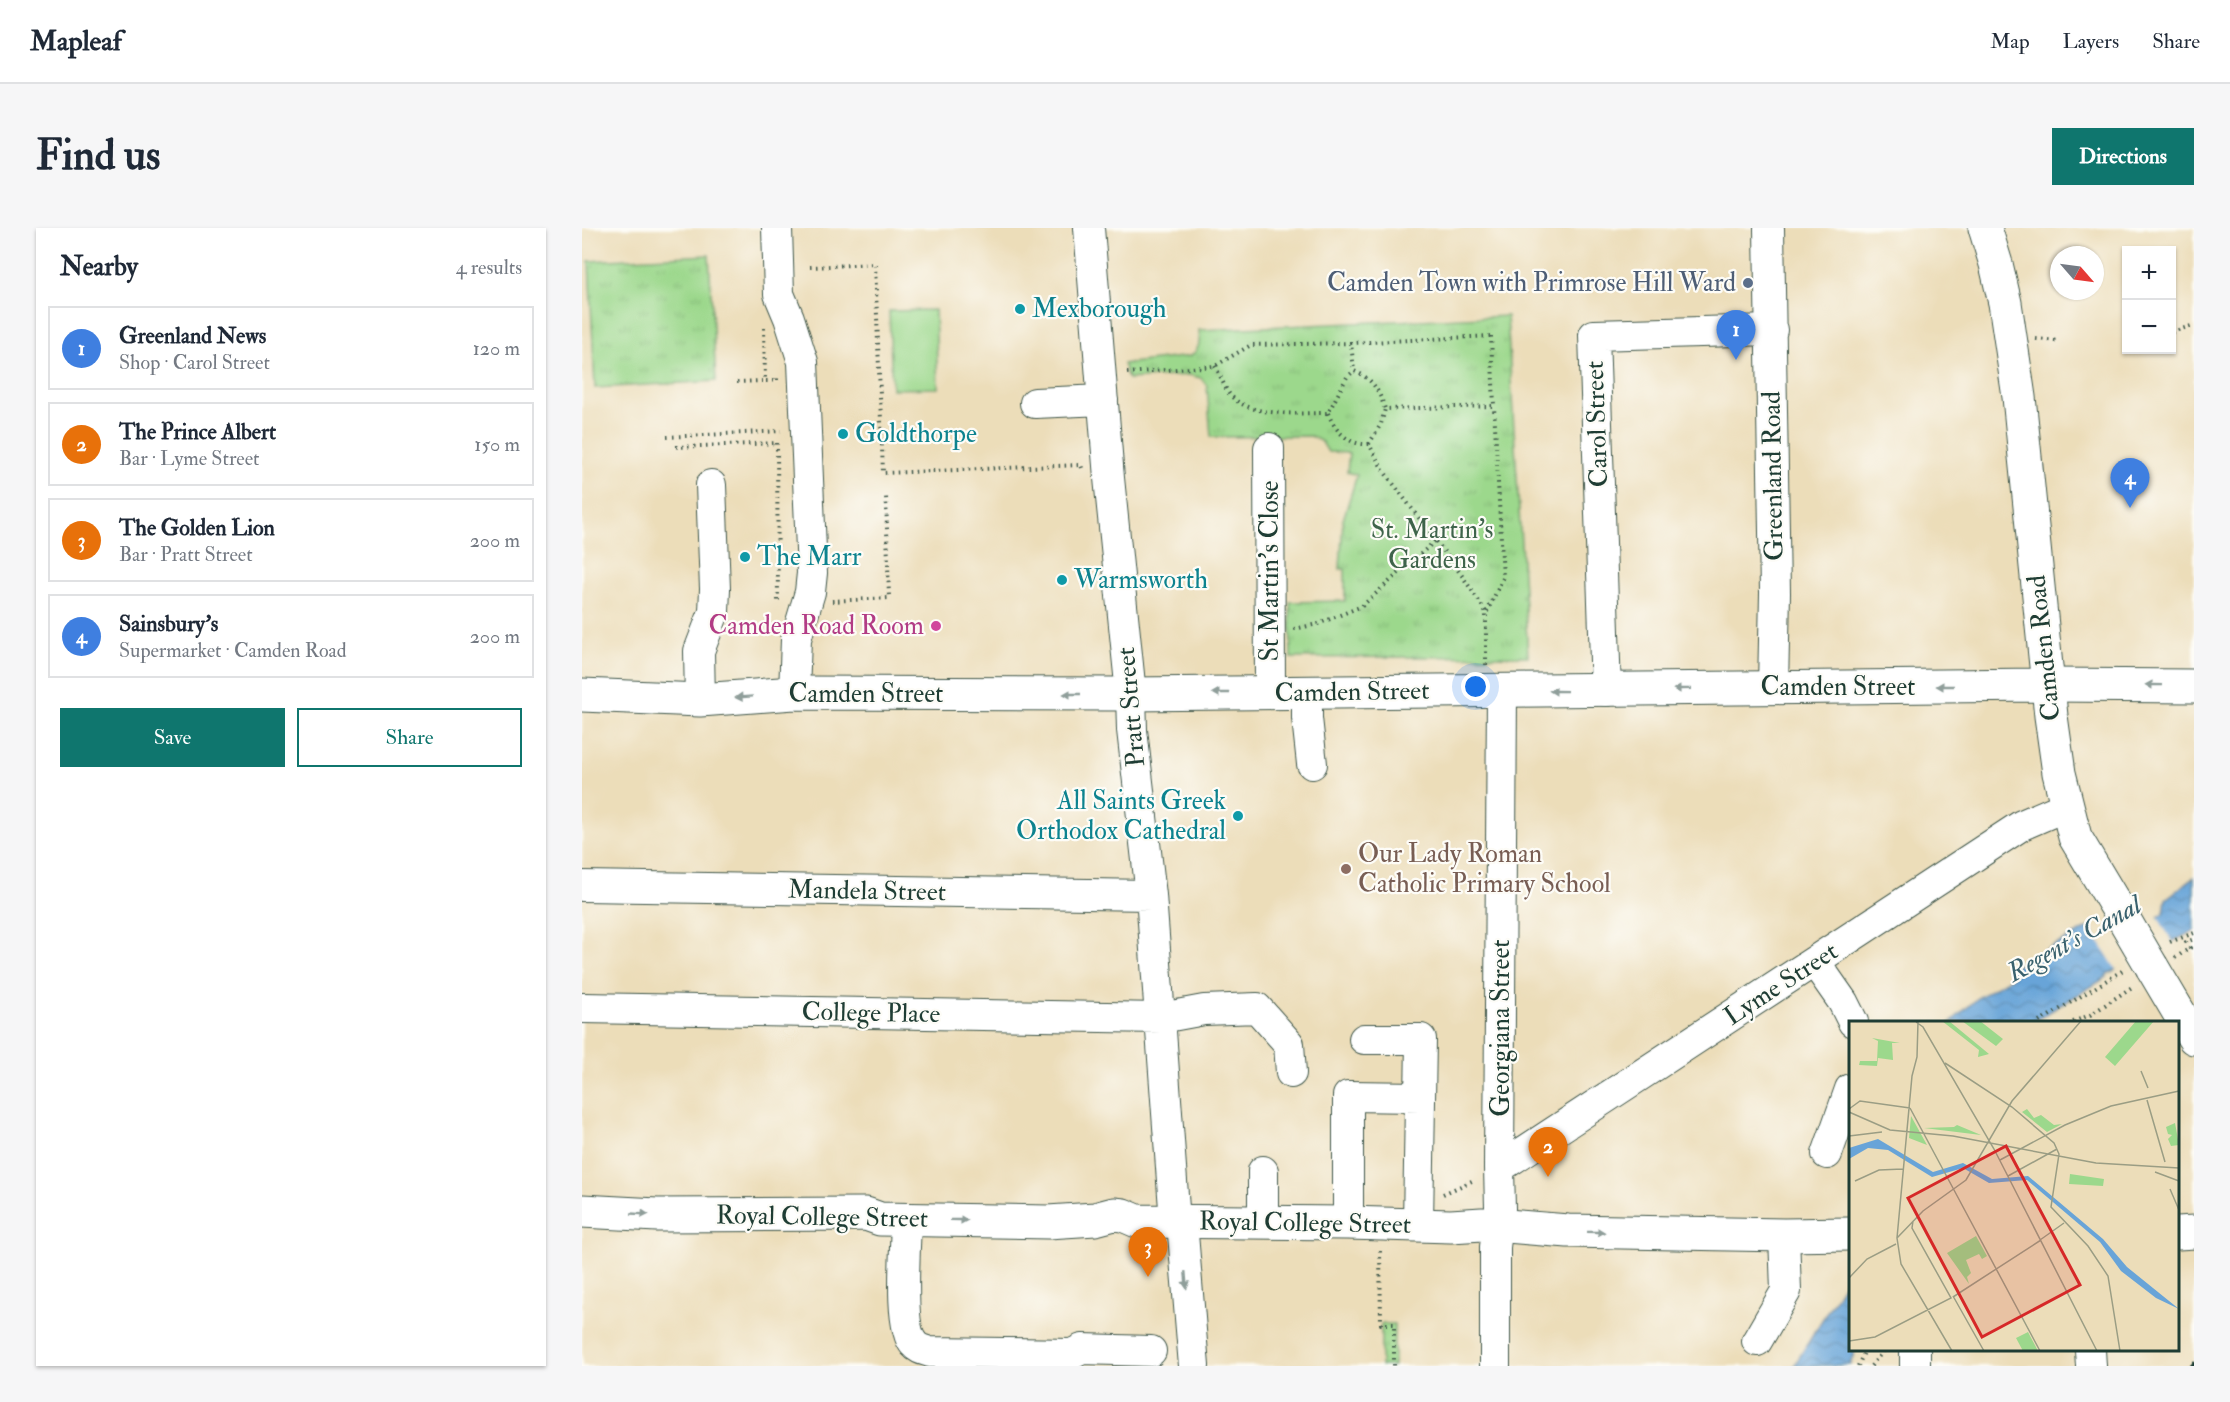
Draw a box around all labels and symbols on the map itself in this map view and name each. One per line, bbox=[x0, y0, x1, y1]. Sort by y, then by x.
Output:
north arrow bbox=[2050, 246, 2104, 300]
place label: Camden Town with Primrose Hill Ward bbox=[1327, 267, 1736, 299]
marker: Camden Town with Primrose Hill Ward bbox=[1741, 276, 1755, 290]
place label: Mexborough bbox=[1032, 293, 1167, 325]
marker: Mexborough bbox=[1013, 302, 1027, 316]
pin: 1 bbox=[1716, 310, 1756, 360]
street label: Carol Street bbox=[1579, 360, 1615, 488]
street label: Greenland Road bbox=[1756, 391, 1790, 561]
place label: Goldthorpe bbox=[855, 418, 977, 451]
marker: Goldthorpe bbox=[836, 427, 850, 441]
pin: 4 bbox=[2110, 458, 2150, 508]
street label: St Martin's Close bbox=[1254, 480, 1286, 661]
park label: St. Martin's Gardens bbox=[1371, 514, 1493, 576]
place label: The Marr bbox=[757, 541, 862, 573]
marker: The Marr bbox=[738, 550, 752, 564]
place label: Warmsworth bbox=[1073, 564, 1208, 596]
marker: Warmsworth bbox=[1055, 573, 1069, 587]
street label: Camden Road bbox=[2020, 573, 2068, 723]
place label: Camden Road Room bbox=[708, 610, 924, 642]
marker: Camden Road Room bbox=[929, 619, 943, 633]
street label: Pratt Street bbox=[1110, 646, 1152, 768]
street label: Camden Street bbox=[1761, 671, 1915, 703]
your location bbox=[1461, 672, 1490, 701]
street label: Camden Street bbox=[1274, 675, 1430, 709]
street label: Camden Street bbox=[789, 678, 943, 710]
one-way arrow bbox=[2144, 680, 2163, 690]
one-way arrow bbox=[1936, 681, 1955, 691]
one-way arrow bbox=[1672, 685, 1691, 694]
one-way arrow bbox=[1549, 686, 1568, 696]
one-way arrow bbox=[1211, 688, 1230, 698]
one-way arrow bbox=[1063, 689, 1082, 699]
one-way arrow bbox=[734, 692, 753, 701]
place label: All Saints Greek Orthodox Cathedral bbox=[1016, 785, 1227, 847]
marker: All Saints Greek Orthodox Cathedral bbox=[1231, 809, 1245, 823]
place label: Our Lady Roman Catholic Primary School bbox=[1358, 838, 1611, 900]
marker: Our Lady Roman Catholic Primary School bbox=[1339, 862, 1353, 876]
street label: Mandela Street bbox=[788, 874, 946, 908]
water label: Regent's Canal bbox=[2000, 887, 2149, 990]
street label: Lyme Street bbox=[1718, 935, 1844, 1033]
street label: Georgiana Street bbox=[1485, 939, 1517, 1117]
street label: College Place bbox=[801, 996, 941, 1030]
inset map bbox=[1849, 1021, 2179, 1351]
pin: 2 bbox=[1528, 1128, 1568, 1177]
street label: Royal College Street bbox=[716, 1199, 928, 1235]
street label: Royal College Street bbox=[1199, 1205, 1411, 1241]
one-way arrow bbox=[631, 1209, 650, 1218]
one-way arrow bbox=[950, 1215, 969, 1225]
one-way arrow bbox=[1586, 1227, 1605, 1237]
pin: 3 bbox=[1128, 1228, 1168, 1277]
one-way arrow bbox=[1182, 1271, 1191, 1290]

